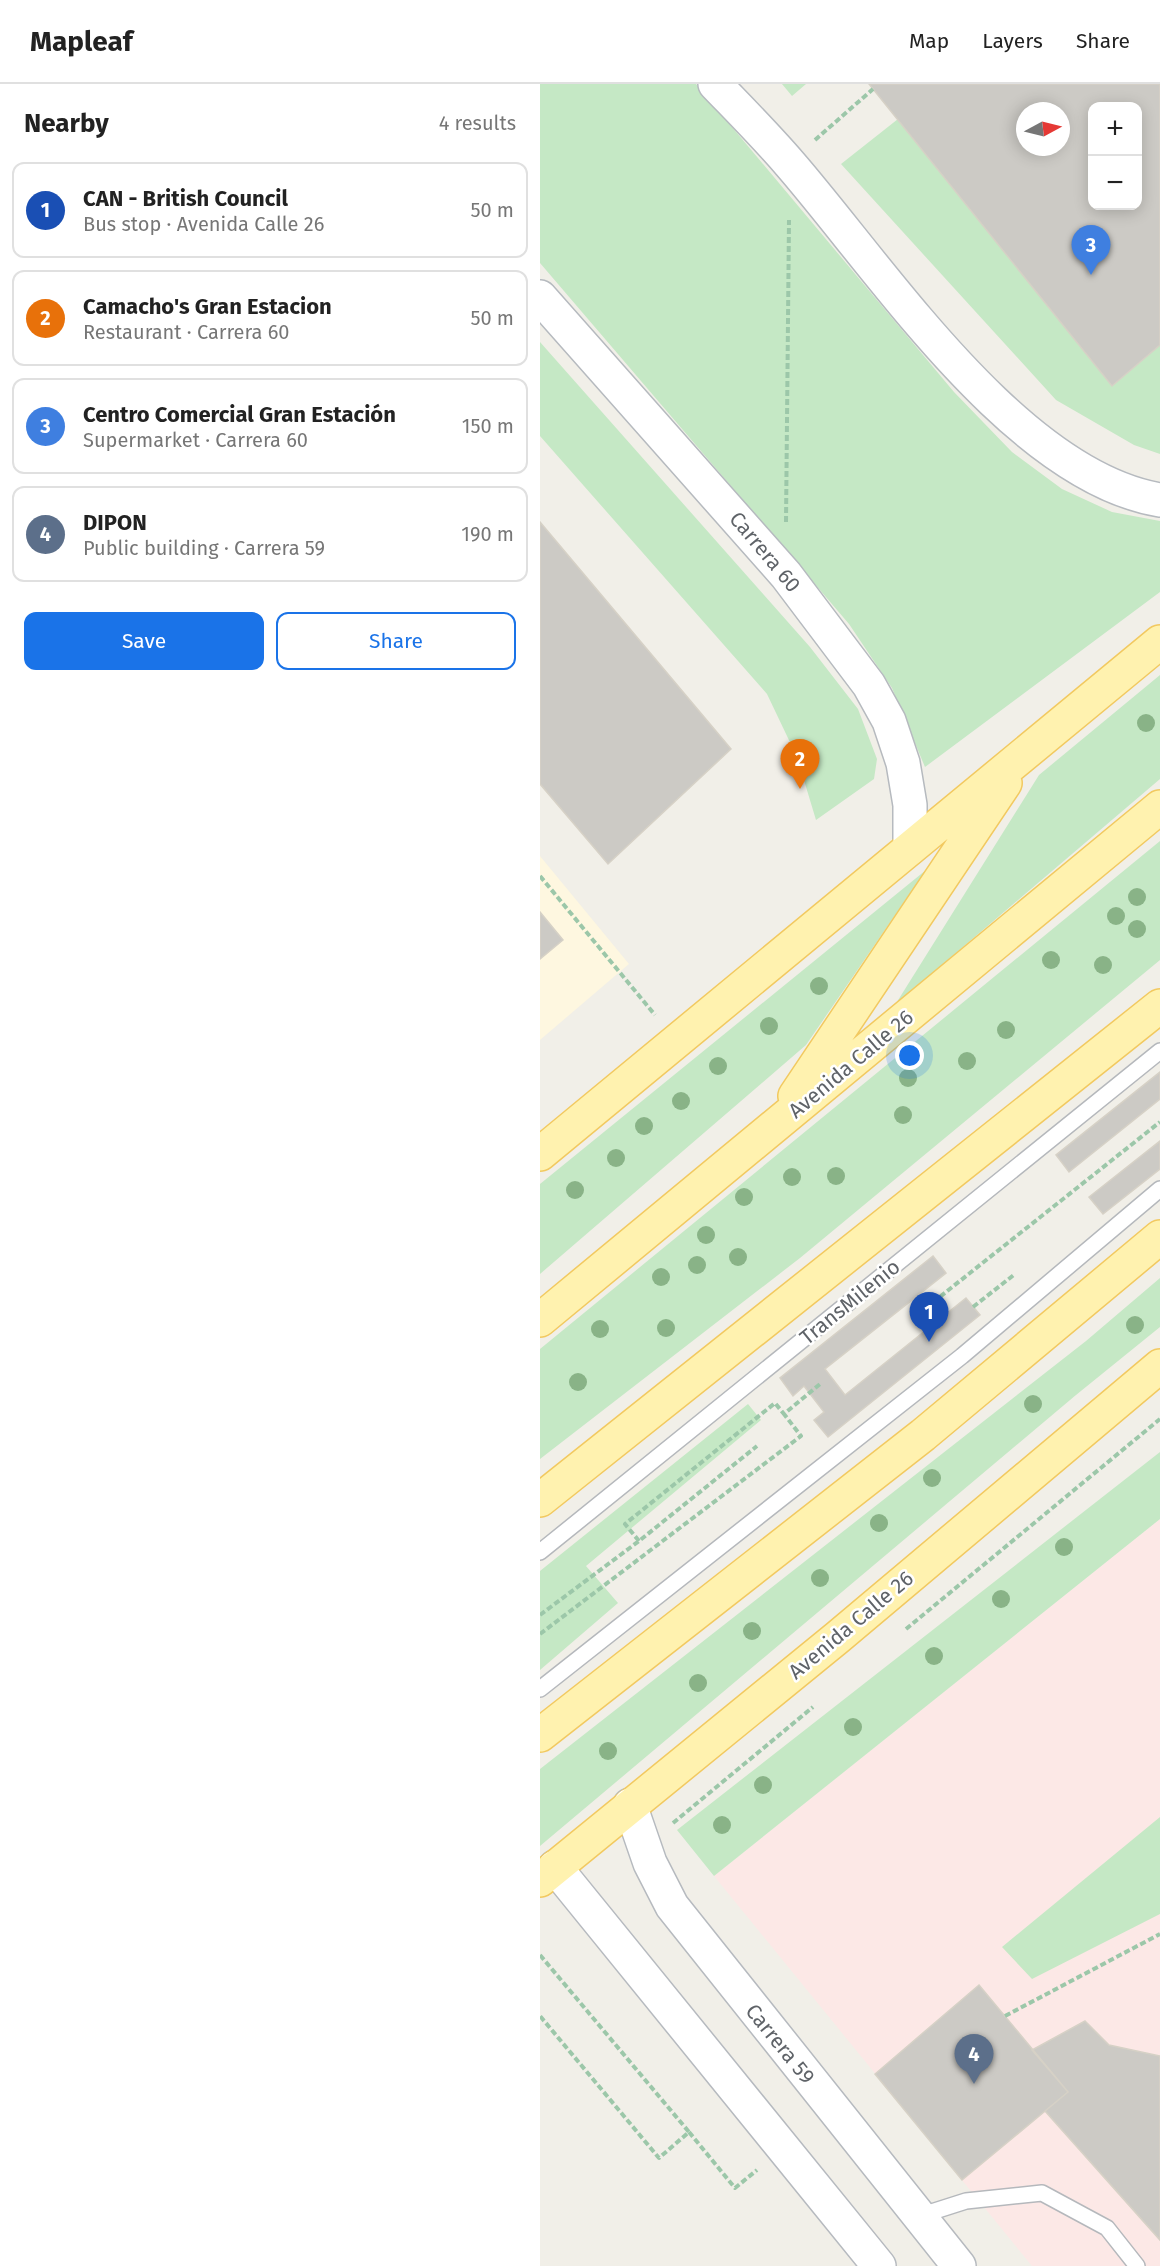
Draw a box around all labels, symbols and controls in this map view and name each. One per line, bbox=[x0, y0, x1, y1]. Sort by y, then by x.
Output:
text: Mapleaf bbox=[30, 25, 133, 58]
text: Map bbox=[909, 28, 949, 54]
text: Layers bbox=[982, 28, 1043, 54]
text: Share bbox=[1076, 28, 1130, 54]
north arrow bbox=[1016, 102, 1070, 156]
map controls bbox=[1088, 102, 1142, 210]
button: + bbox=[1088, 102, 1142, 156]
text: Nearby bbox=[24, 108, 109, 139]
text: 4 results bbox=[439, 111, 516, 135]
button: − bbox=[1088, 156, 1142, 210]
text: CAN - British Council bbox=[83, 185, 288, 212]
text: 1 bbox=[41, 198, 50, 222]
text: 50 m bbox=[470, 198, 514, 222]
text: Bus stop · Avenida Calle 26 bbox=[83, 212, 324, 236]
pin: 3 bbox=[1072, 226, 1110, 275]
text: Camacho's Gran Estacion bbox=[83, 293, 332, 320]
text: 2 bbox=[40, 306, 51, 330]
text: 50 m bbox=[470, 306, 514, 330]
text: Restaurant · Carrera 60 bbox=[83, 320, 290, 344]
text: Centro Comercial Gran Estación bbox=[83, 401, 396, 428]
text: 3 bbox=[40, 414, 51, 438]
text: 150 m bbox=[462, 414, 514, 438]
text: Supermarket · Carrera 60 bbox=[83, 428, 308, 452]
street label: Carrera 60 bbox=[724, 506, 806, 598]
text: DIPON bbox=[83, 509, 147, 536]
text: 4 bbox=[40, 522, 51, 546]
text: 190 m bbox=[461, 522, 514, 546]
text: Public building · Carrera 59 bbox=[83, 536, 325, 560]
button: Save bbox=[24, 612, 264, 670]
button: Share bbox=[276, 612, 516, 670]
pin: 2 bbox=[780, 740, 820, 789]
street label: Avenida Calle 26 bbox=[783, 1004, 919, 1124]
your location bbox=[895, 1041, 924, 1070]
street label: TransMilenio bbox=[795, 1254, 905, 1350]
pin: 1 bbox=[910, 1292, 948, 1342]
street label: Avenida Calle 26 bbox=[783, 1565, 919, 1685]
street label: Carrera 59 bbox=[740, 1999, 820, 2089]
pin: 4 bbox=[954, 2034, 994, 2084]

